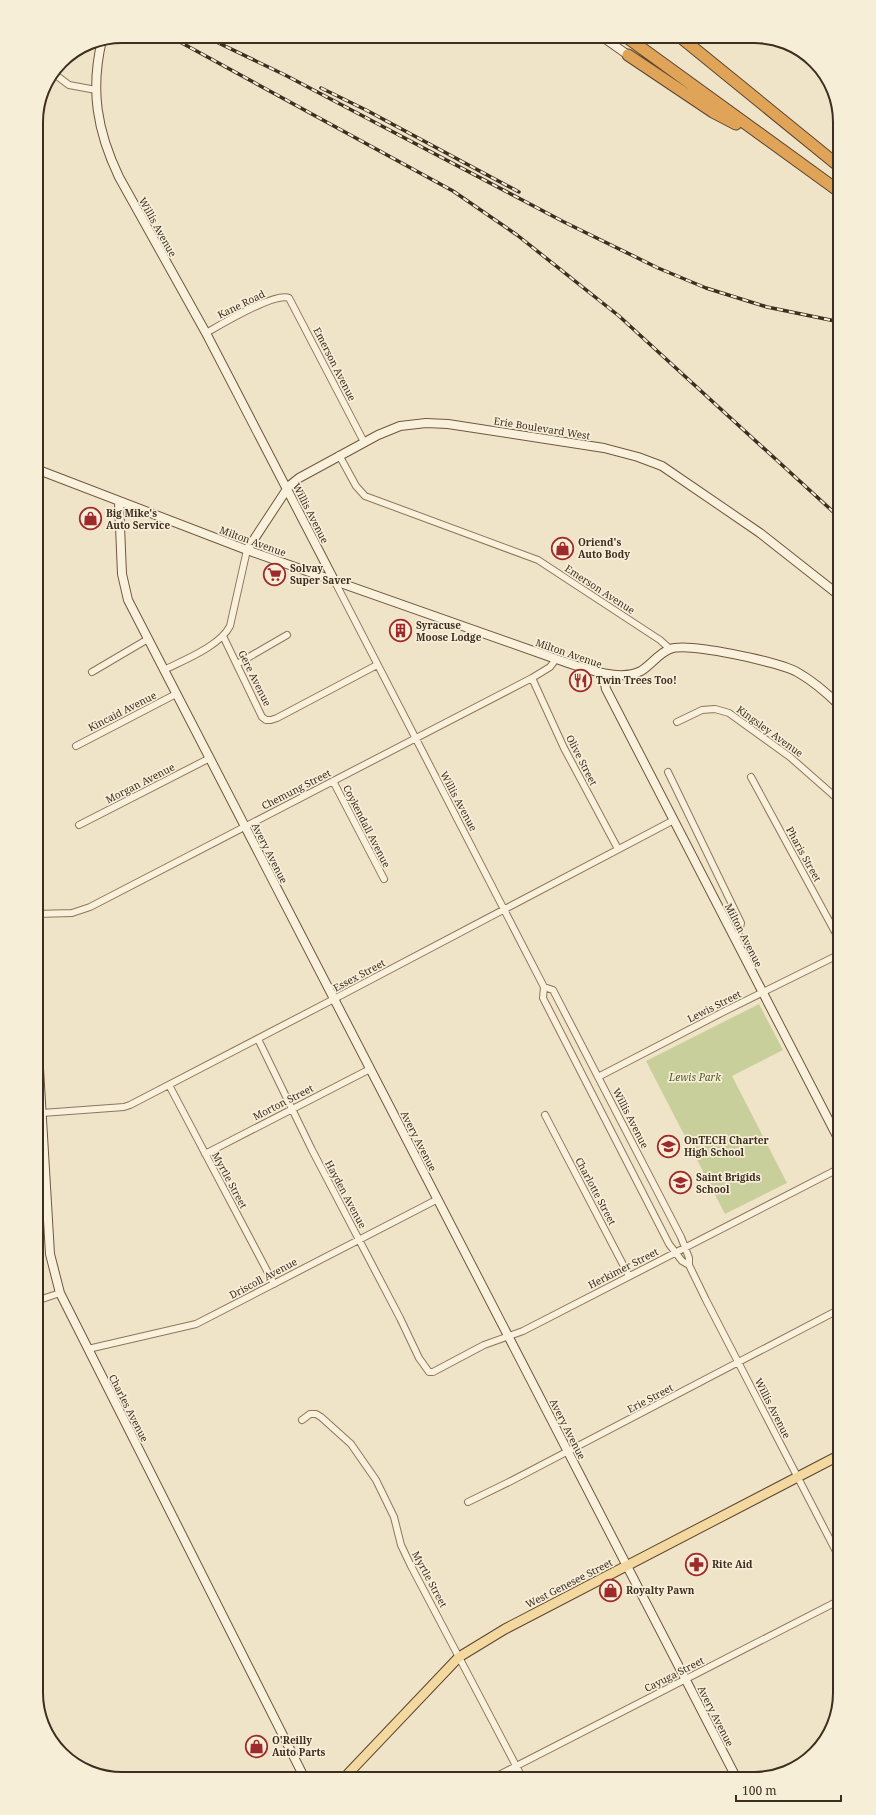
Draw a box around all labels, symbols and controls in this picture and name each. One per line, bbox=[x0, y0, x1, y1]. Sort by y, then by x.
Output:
street label: Willis Avenue bbox=[136, 195, 180, 259]
street label: Kane Road bbox=[215, 286, 267, 322]
street label: Emerson Avenue bbox=[310, 325, 360, 403]
street label: Erie Boulevard West bbox=[493, 413, 592, 443]
street label: Willis Avenue bbox=[290, 480, 332, 546]
shop icon: Big Mike's Auto Service bbox=[77, 506, 103, 532]
place label: Big Mike's Auto Service bbox=[106, 506, 170, 532]
street label: Milton Avenue bbox=[218, 522, 288, 560]
shop icon: Oriend's Auto Body bbox=[549, 535, 575, 561]
place label: Oriend's Auto Body bbox=[578, 535, 630, 561]
supermarket icon: Solvay Super Saver bbox=[262, 561, 288, 587]
place label: Solvay Super Saver bbox=[290, 561, 352, 587]
street label: Emerson Avenue bbox=[562, 561, 638, 617]
building icon: Syracuse Moose Lodge bbox=[387, 618, 413, 644]
place label: Syracuse Moose Lodge bbox=[416, 618, 482, 644]
street label: Milton Avenue bbox=[534, 635, 604, 671]
street label: Gere Avenue bbox=[235, 648, 275, 708]
restaurant icon: Twin Trees Too! bbox=[567, 667, 593, 693]
place label: Twin Trees Too! bbox=[596, 673, 677, 687]
street label: Kincaid Avenue bbox=[85, 688, 159, 734]
street label: Kingsley Avenue bbox=[734, 702, 806, 760]
street label: Olive Street bbox=[563, 732, 601, 788]
street label: Morgan Avenue bbox=[103, 760, 177, 806]
street label: Chemung Street bbox=[259, 765, 333, 812]
street label: Willis Avenue bbox=[437, 769, 481, 833]
street label: Coykendall Avenue bbox=[340, 782, 394, 870]
street label: Avery Avenue bbox=[249, 820, 291, 886]
street label: Pharis Street bbox=[783, 824, 825, 884]
street label: Milton Avenue bbox=[722, 901, 766, 969]
street label: Essex Street bbox=[331, 955, 388, 995]
street label: Lewis Street bbox=[685, 986, 744, 1025]
park label: Lewis Park bbox=[668, 1070, 721, 1084]
street label: Morton Street bbox=[250, 1081, 316, 1123]
street label: Willis Avenue bbox=[610, 1085, 652, 1151]
street label: Avery Avenue bbox=[398, 1108, 440, 1174]
school or university icon: OnTECH Charter High School bbox=[655, 1133, 681, 1159]
place label: OnTECH Charter High School bbox=[684, 1133, 769, 1159]
street label: Myrtle Street bbox=[209, 1149, 251, 1211]
street label: Charlotte Street bbox=[572, 1155, 620, 1228]
street label: Hayden Avenue bbox=[322, 1157, 370, 1231]
school or university icon: Saint Brigids School bbox=[667, 1170, 693, 1196]
place label: Saint Brigids School bbox=[696, 1170, 761, 1196]
street label: Herkimer Street bbox=[585, 1244, 661, 1292]
street label: Driscoll Avenue bbox=[227, 1254, 299, 1302]
street label: Charles Avenue bbox=[106, 1372, 152, 1444]
street label: Willis Avenue bbox=[752, 1375, 794, 1441]
street label: Erie Street bbox=[625, 1380, 676, 1416]
street label: Avery Avenue bbox=[547, 1396, 589, 1462]
street label: Myrtle Street bbox=[409, 1548, 451, 1610]
pharmacy icon: Rite Aid bbox=[684, 1551, 710, 1577]
street label: West Genesee Street bbox=[523, 1555, 615, 1611]
place label: Rite Aid bbox=[712, 1557, 753, 1571]
shop icon: Royalty Pawn bbox=[598, 1577, 624, 1603]
place label: Royalty Pawn bbox=[626, 1583, 695, 1597]
street label: Cayuga Street bbox=[642, 1653, 707, 1695]
street label: Avery Avenue bbox=[695, 1683, 737, 1749]
shop icon: O'Reilly Auto Parts bbox=[243, 1733, 269, 1759]
place label: O'Reilly Auto Parts bbox=[272, 1733, 325, 1759]
scale bar bbox=[736, 1777, 841, 1803]
text: 100 m bbox=[742, 1782, 777, 1799]

